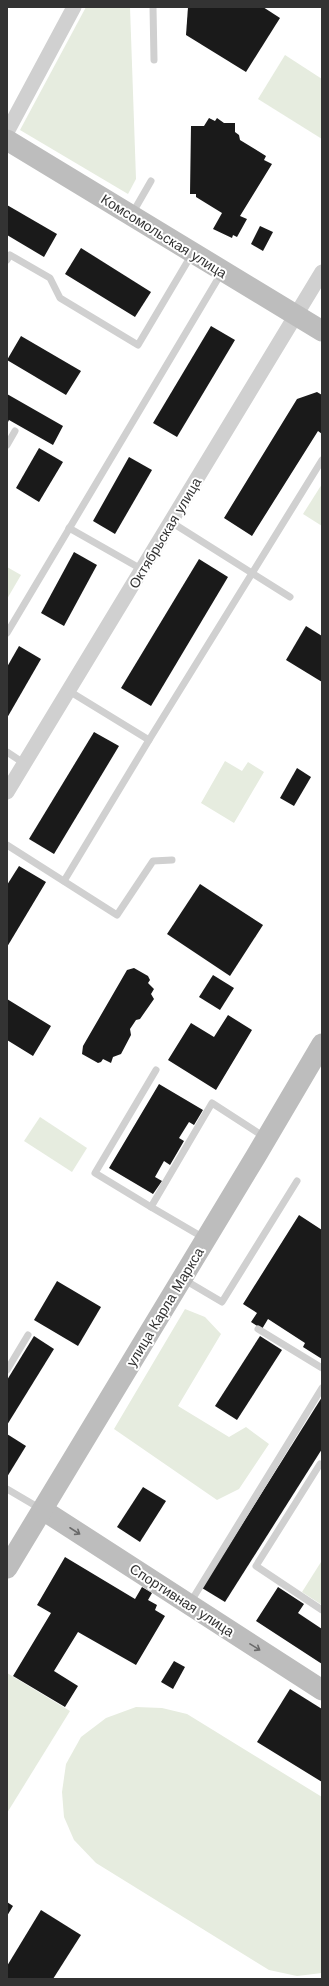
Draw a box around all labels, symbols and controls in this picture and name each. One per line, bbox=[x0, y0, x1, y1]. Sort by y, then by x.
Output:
street label: Комсомольская улица bbox=[98, 191, 230, 281]
street label: Октябрьская улица bbox=[126, 475, 204, 591]
street label: улица Карла Маркса bbox=[123, 1245, 207, 1369]
one-way arrow bbox=[69, 1527, 80, 1535]
street label: Спортивная улица bbox=[127, 1560, 237, 1640]
one-way arrow bbox=[249, 1644, 261, 1652]

